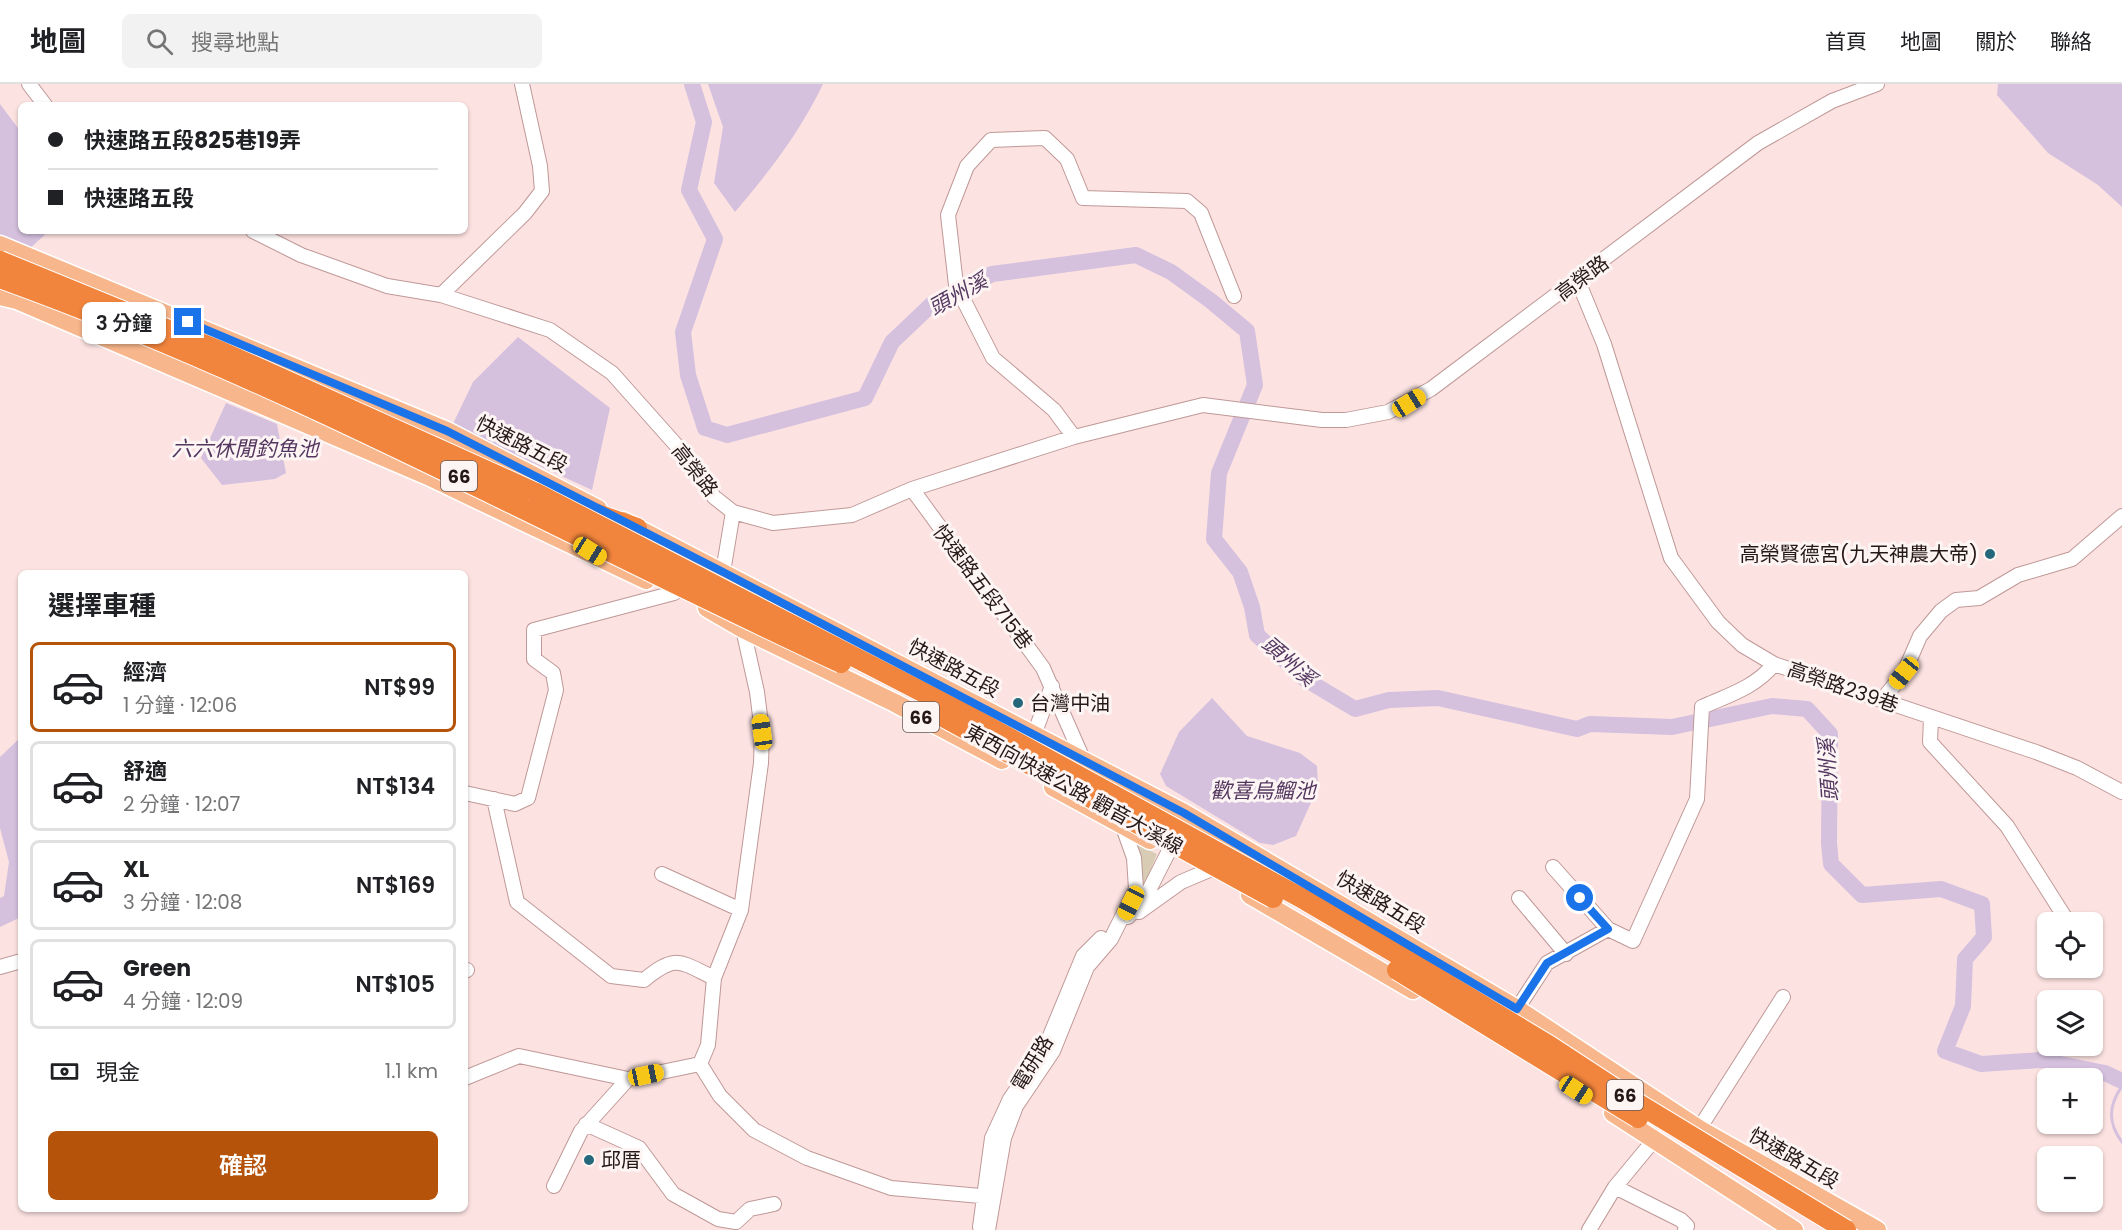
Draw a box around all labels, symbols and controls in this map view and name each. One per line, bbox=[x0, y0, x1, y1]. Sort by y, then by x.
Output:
search box bbox=[122, 14, 542, 68]
text: 地圖 bbox=[30, 22, 86, 61]
icon: search bbox=[143, 25, 176, 58]
text: 搜尋地點 bbox=[191, 27, 279, 58]
text: 首頁 bbox=[1825, 27, 1867, 56]
text: 地圖 bbox=[1900, 27, 1942, 56]
text: 關於 bbox=[1975, 27, 2017, 56]
text: 聯絡 bbox=[2050, 27, 2092, 56]
text: 快速路五段825巷19弄 bbox=[84, 125, 301, 156]
text: 快速路五段 bbox=[84, 183, 194, 214]
street label: 高榮路 bbox=[1550, 249, 1614, 307]
water label: 頭州溪 bbox=[923, 265, 995, 322]
callout: 3 分鐘 bbox=[83, 301, 167, 343]
route end bbox=[174, 308, 201, 335]
text: 3 分鐘 bbox=[96, 309, 152, 337]
car bbox=[1389, 386, 1429, 420]
street label: 快速路五段 bbox=[471, 409, 573, 479]
water label: 六六休閒釣魚池 bbox=[172, 434, 320, 463]
street label: 高榮路 bbox=[665, 438, 725, 502]
road number: 66 bbox=[441, 461, 477, 491]
street label: 快速路五段715巷 bbox=[927, 519, 1039, 655]
car bbox=[570, 534, 610, 568]
place label: 高榮賢德宮(九天神農大帝) bbox=[1740, 540, 1978, 568]
marker: 高榮賢德宮(九天神農大帝) bbox=[1983, 547, 1997, 561]
text: 選擇車種 bbox=[48, 587, 156, 624]
water label: 頭州溪 bbox=[1256, 629, 1325, 695]
street label: 快速路五段 bbox=[903, 632, 1005, 704]
car bbox=[1886, 653, 1922, 693]
street label: 高榮路239巷 bbox=[1784, 655, 1902, 719]
text: 經濟 bbox=[123, 657, 167, 688]
icon: car bbox=[51, 660, 105, 714]
text: NT$99 bbox=[364, 672, 435, 703]
place label: 台灣中油 bbox=[1030, 689, 1110, 717]
text: 1 分鐘 · 12:06 bbox=[123, 691, 237, 719]
marker: 台灣中油 bbox=[1011, 696, 1025, 710]
road number: 66 bbox=[903, 702, 939, 732]
car bbox=[751, 713, 773, 751]
street label: 東西向快速公路 觀音大溪線 bbox=[960, 717, 1188, 861]
water label: 頭州溪 bbox=[1811, 735, 1845, 802]
text: 舒適 bbox=[123, 756, 167, 787]
icon: car bbox=[51, 759, 105, 813]
text: NT$134 bbox=[356, 771, 435, 802]
water label: 歡喜烏鰡池 bbox=[1211, 776, 1317, 805]
text: 2 分鐘 · 12:07 bbox=[123, 790, 240, 818]
text: XL bbox=[123, 854, 149, 885]
icon: car bbox=[51, 858, 105, 912]
street label: 快速路五段 bbox=[1331, 864, 1431, 940]
text: NT$169 bbox=[356, 870, 435, 901]
car bbox=[1115, 883, 1147, 923]
route start bbox=[1566, 884, 1593, 911]
text: 3 分鐘 · 12:08 bbox=[123, 888, 242, 916]
map controls bbox=[2037, 912, 2103, 1212]
button: locate bbox=[2037, 912, 2103, 978]
text: Green bbox=[123, 953, 191, 984]
icon: car bbox=[51, 957, 105, 1011]
text: NT$105 bbox=[355, 969, 435, 1000]
text: 4 分鐘 · 12:09 bbox=[123, 987, 243, 1015]
button: layers bbox=[2037, 990, 2103, 1056]
street label: 電研路 bbox=[1005, 1030, 1059, 1096]
icon: cash bbox=[48, 1055, 81, 1088]
text: 現金 bbox=[96, 1057, 140, 1088]
text: 1.1 km bbox=[385, 1057, 438, 1085]
car bbox=[627, 1062, 665, 1088]
button: + bbox=[2037, 1068, 2103, 1134]
car bbox=[1556, 1073, 1596, 1107]
road number: 66 bbox=[1607, 1080, 1643, 1110]
street label: 快速路五段 bbox=[1744, 1121, 1844, 1195]
button: 確認 bbox=[48, 1131, 438, 1200]
place label: 邱厝 bbox=[601, 1146, 641, 1174]
button: − bbox=[2037, 1146, 2103, 1212]
marker: 邱厝 bbox=[582, 1153, 596, 1167]

